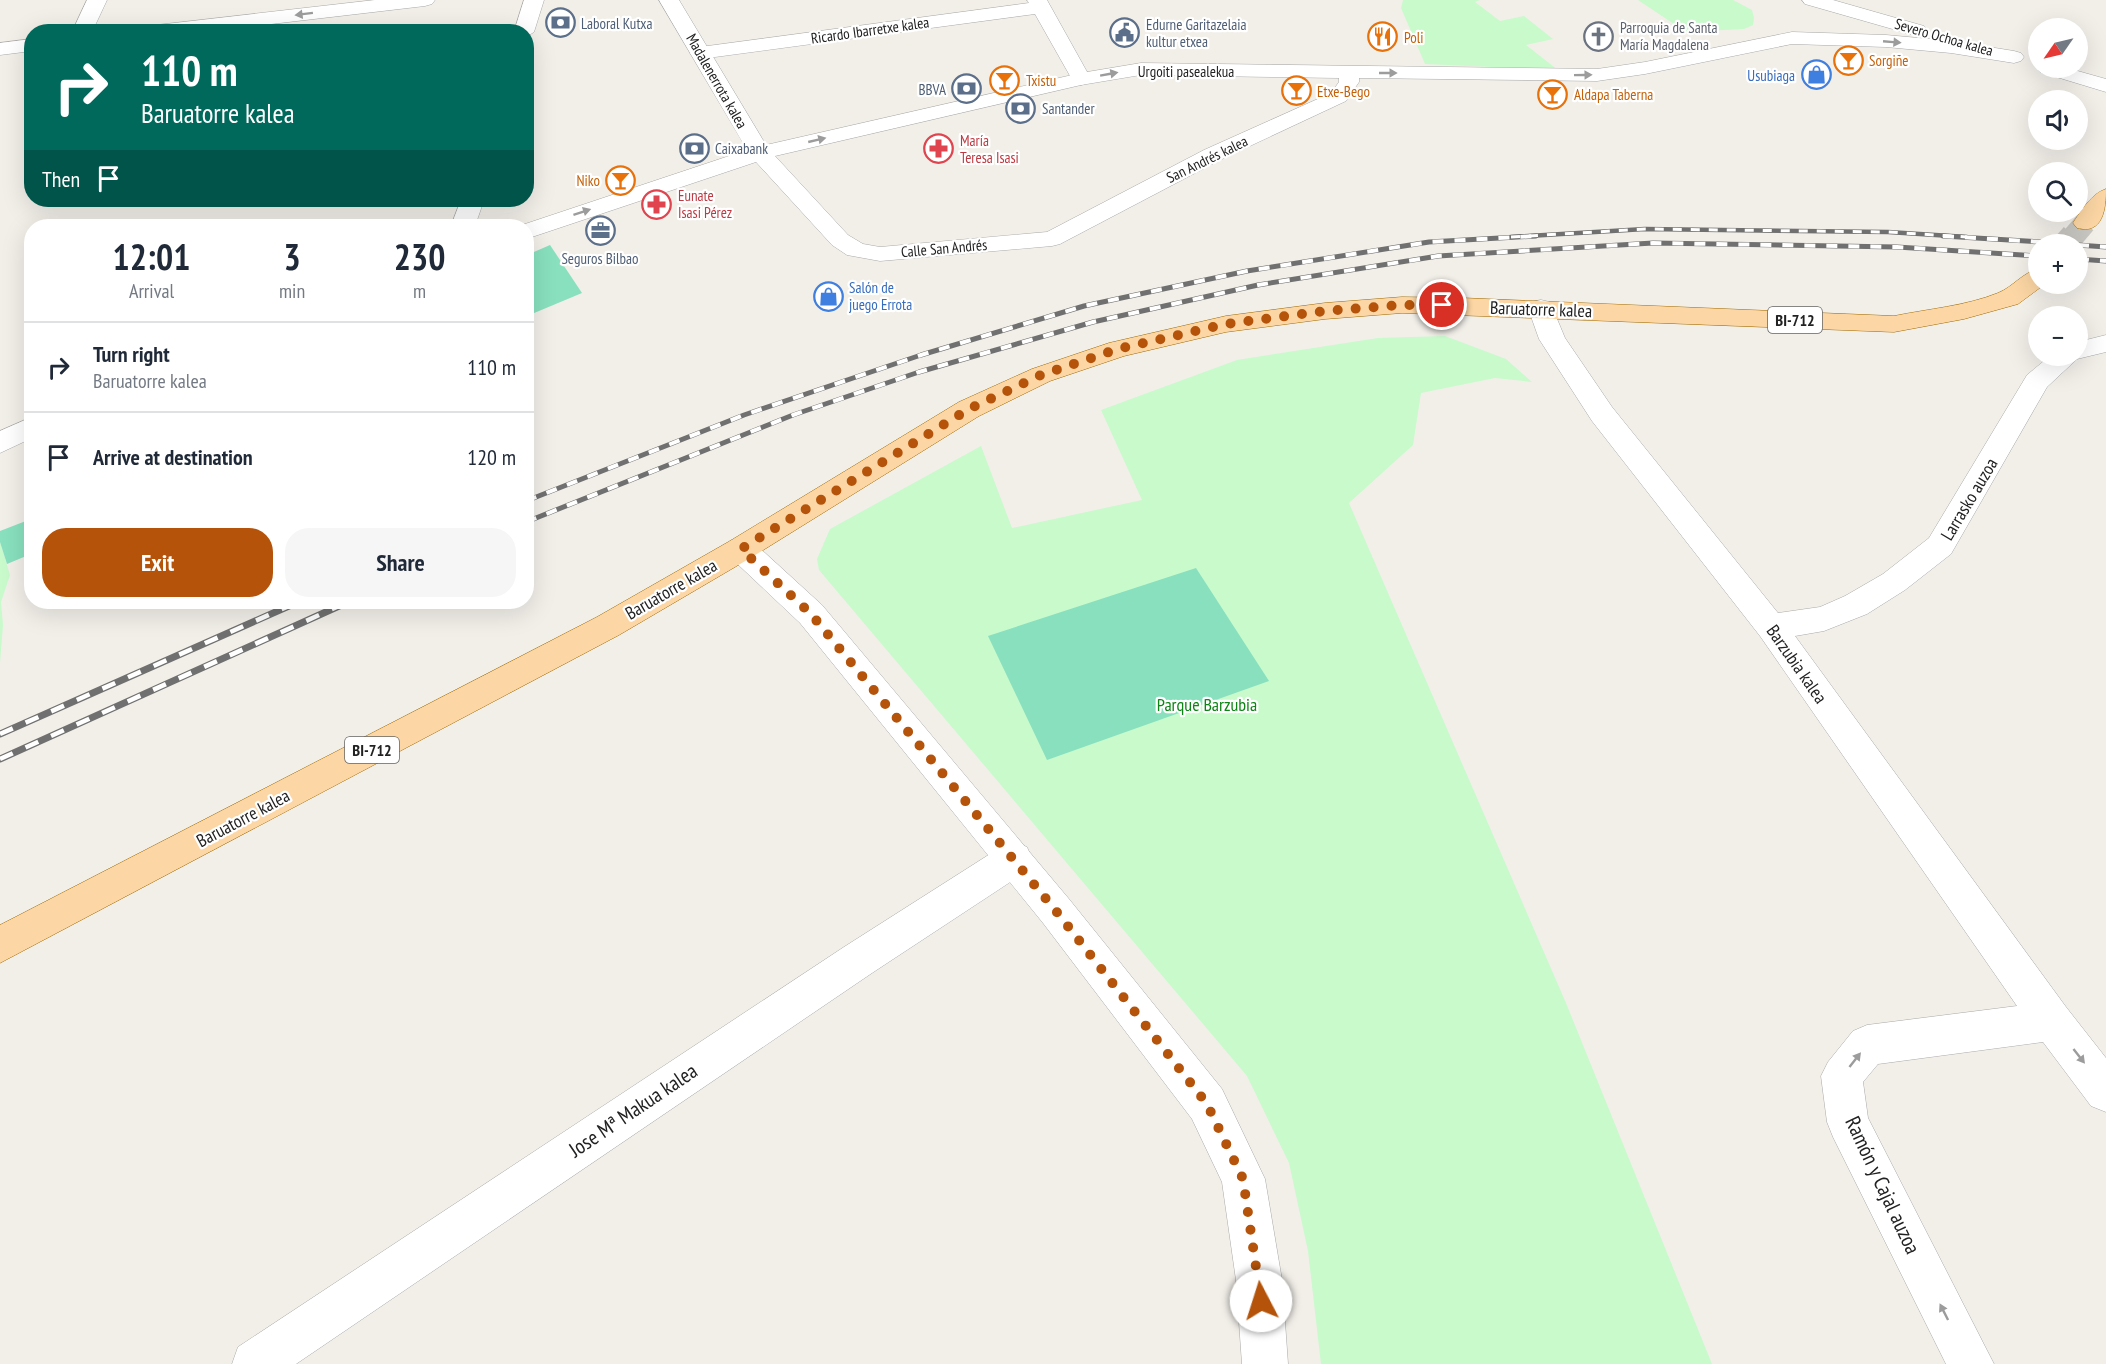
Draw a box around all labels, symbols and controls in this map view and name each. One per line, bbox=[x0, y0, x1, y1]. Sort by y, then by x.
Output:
bank icon: Laboral Kutxa bbox=[544, 7, 576, 39]
one-way arrow bbox=[295, 9, 314, 19]
street label: Ricardo Ibarretxe kalea bbox=[810, 12, 930, 48]
place label: Laboral Kutxa bbox=[581, 14, 653, 33]
street label: Severo Ochoa kalea bbox=[1893, 14, 1995, 60]
place label: Edurne Garitazelaia kultur etxea bbox=[1146, 15, 1247, 51]
public building icon: Edurne Garitazelaia kultur etxea bbox=[1109, 17, 1141, 49]
place label: Parroquia de Santa María Magdalena bbox=[1620, 18, 1718, 54]
north arrow bbox=[2028, 18, 2088, 78]
map controls bbox=[2028, 18, 2088, 366]
church icon: Parroquia de Santa María Magdalena bbox=[1583, 20, 1615, 52]
restaurant icon: Poli bbox=[1367, 21, 1399, 53]
place label: Poli bbox=[1404, 28, 1424, 47]
street label: Madalenerrota kalea bbox=[682, 30, 752, 132]
one-way arrow bbox=[1883, 37, 1902, 47]
text: 110 m bbox=[141, 43, 238, 98]
bar icon: Sorgiñe bbox=[1832, 44, 1864, 76]
icon: right bbox=[42, 48, 120, 126]
place label: Sorgiñe bbox=[1869, 51, 1909, 70]
shop icon: Usubiaga bbox=[1800, 59, 1832, 91]
street label: Urgoiti pasealekua bbox=[1138, 62, 1234, 81]
bar icon: Txistu bbox=[989, 64, 1021, 96]
place label: Usubiaga bbox=[1747, 66, 1795, 85]
one-way arrow bbox=[1378, 68, 1397, 78]
one-way arrow bbox=[1100, 69, 1119, 78]
one-way arrow bbox=[1573, 70, 1592, 80]
place label: Txistu bbox=[1026, 71, 1056, 90]
bank icon: BBVA bbox=[951, 73, 983, 105]
bar icon: Etxe-Bego bbox=[1280, 75, 1312, 107]
bar icon: Aldapa Taberna bbox=[1537, 78, 1569, 110]
place label: BBVA bbox=[918, 80, 947, 99]
place label: Etxe-Bego bbox=[1317, 82, 1370, 101]
place label: Aldapa Taberna bbox=[1574, 85, 1653, 104]
button: sound bbox=[2028, 90, 2088, 150]
bank icon: Santander bbox=[1005, 92, 1037, 124]
text: Baruatorre kalea bbox=[141, 96, 295, 130]
place label: Santander bbox=[1042, 99, 1095, 118]
place label: María Teresa Isasi bbox=[960, 131, 1019, 167]
street label: San Andrés kalea bbox=[1163, 131, 1251, 187]
bank icon: Caixabank bbox=[678, 132, 710, 164]
pharmacy icon: María Teresa Isasi bbox=[923, 133, 955, 165]
one-way arrow bbox=[807, 135, 826, 145]
place label: Caixabank bbox=[715, 139, 768, 158]
icon: arrive bbox=[92, 162, 125, 195]
button: search bbox=[2028, 162, 2088, 222]
bar icon: Niko bbox=[605, 164, 637, 196]
text: Then bbox=[42, 165, 80, 193]
place label: Niko bbox=[577, 171, 600, 190]
place label: Eunate Isasi Pérez bbox=[678, 186, 732, 222]
pharmacy icon: Eunate Isasi Pérez bbox=[641, 188, 673, 220]
one-way arrow bbox=[573, 207, 591, 217]
office icon: Seguros Bilbao bbox=[584, 215, 616, 247]
text: 12:01 bbox=[113, 233, 190, 280]
text: 3 bbox=[283, 233, 301, 280]
text: 230 bbox=[394, 233, 445, 280]
button: + bbox=[2028, 234, 2088, 294]
street label: Calle San Andrés bbox=[900, 235, 988, 261]
place label: Seguros Bilbao bbox=[561, 249, 639, 268]
text: Arrival bbox=[129, 278, 174, 304]
text: min bbox=[279, 278, 305, 304]
text: m bbox=[413, 278, 426, 304]
place label: Salón de juego Errota bbox=[849, 278, 912, 314]
pin bbox=[1416, 279, 1467, 330]
shop icon: Salón de juego Errota bbox=[812, 280, 844, 312]
icon: arrive bbox=[1425, 288, 1458, 321]
street label: Baruatorre kalea bbox=[1489, 296, 1593, 322]
button: − bbox=[2028, 306, 2088, 366]
road number: BI-712 bbox=[1768, 307, 1822, 333]
text: Turn right bbox=[93, 340, 170, 368]
icon: right bbox=[42, 351, 75, 384]
text: 110 m bbox=[467, 353, 516, 381]
text: Baruatorre kalea bbox=[93, 368, 207, 394]
icon: arrive bbox=[42, 441, 75, 474]
text: Arrive at destination bbox=[93, 443, 253, 471]
text: 120 m bbox=[467, 443, 516, 471]
street label: Larrasko auzoa bbox=[1935, 454, 2003, 544]
button: Exit bbox=[42, 528, 273, 597]
button: Share bbox=[285, 528, 516, 597]
street label: Baruatorre kalea bbox=[621, 553, 721, 625]
street label: Barzubia kalea bbox=[1762, 620, 1832, 708]
park label: Parque Barzubia bbox=[1157, 693, 1257, 716]
road number: BI-712 bbox=[345, 737, 399, 763]
street label: Baruatorre kalea bbox=[192, 784, 294, 852]
one-way arrow bbox=[2072, 1048, 2085, 1064]
one-way arrow bbox=[1848, 1052, 1861, 1068]
street label: Jose Mª Makua kalea bbox=[563, 1057, 702, 1163]
street label: Ramón y Cajal auzoa bbox=[1839, 1112, 1927, 1258]
position arrow bbox=[1229, 1269, 1293, 1333]
one-way arrow bbox=[1940, 1303, 1949, 1320]

